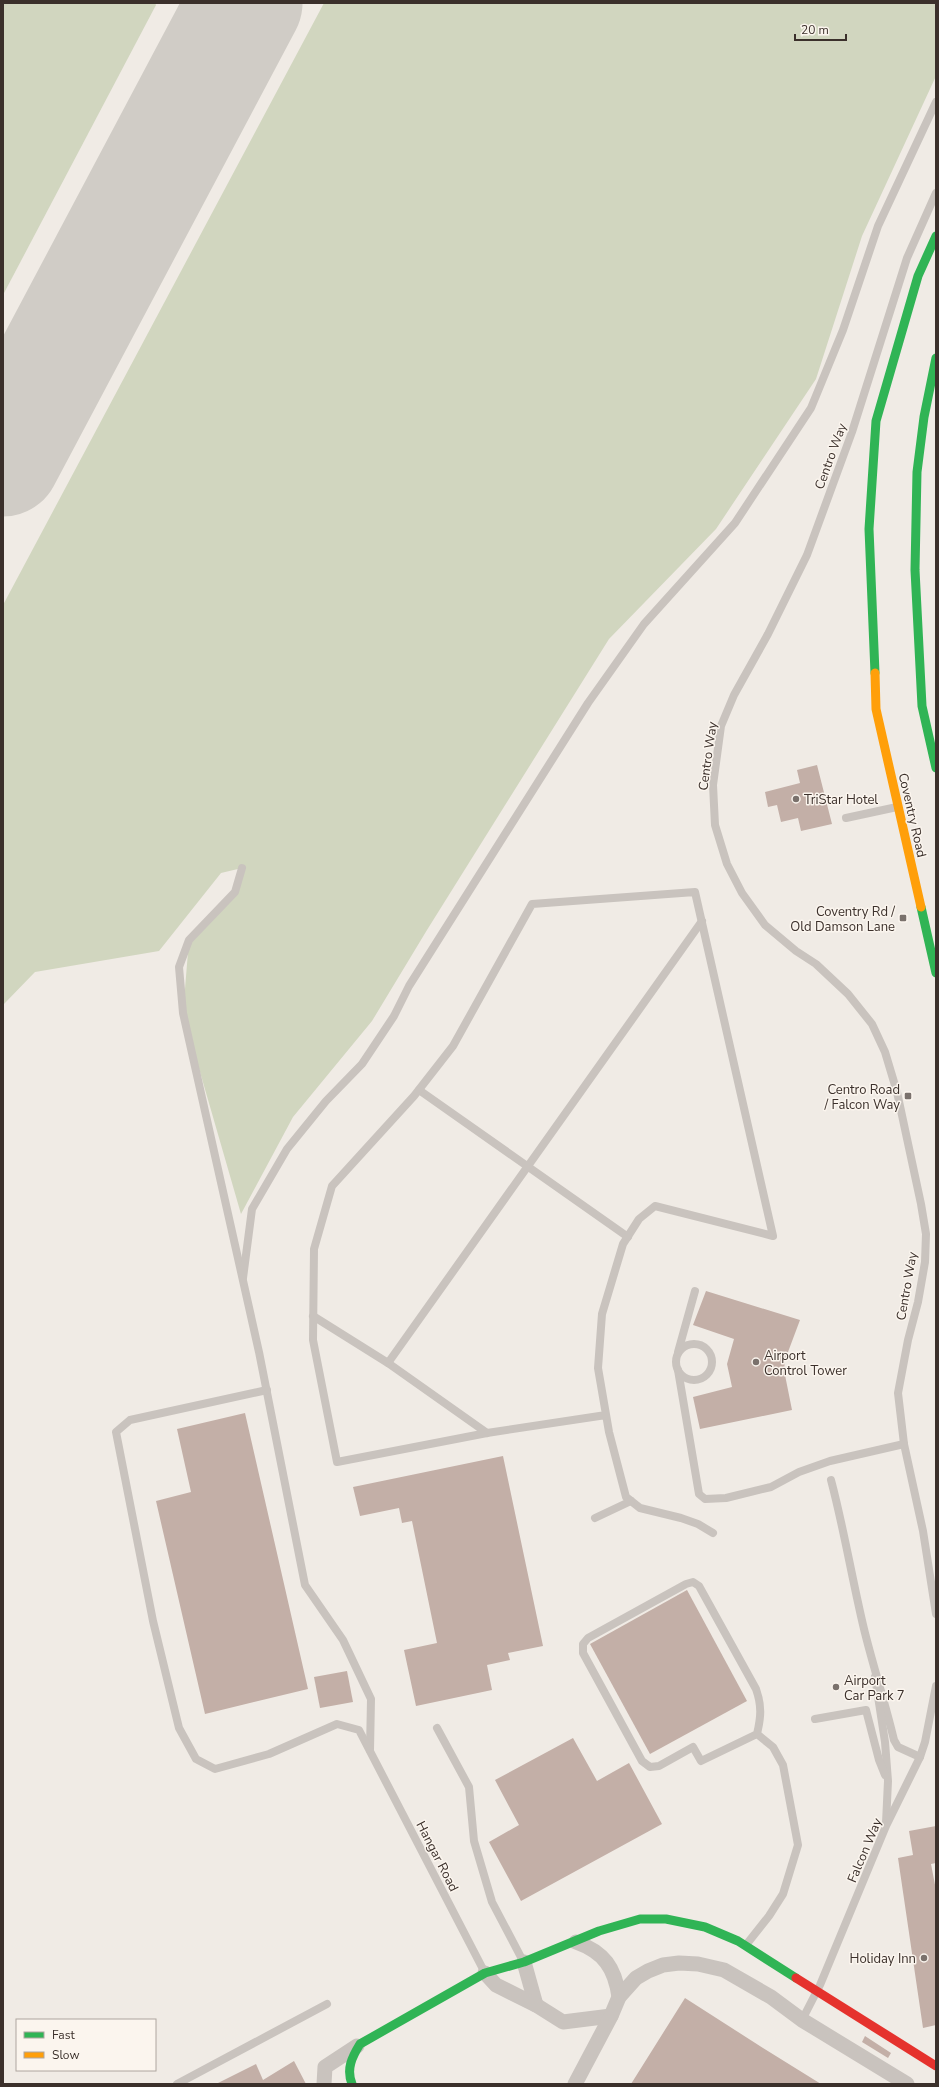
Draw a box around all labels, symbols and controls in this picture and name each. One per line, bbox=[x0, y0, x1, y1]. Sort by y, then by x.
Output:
scale bar bbox=[795, 16, 846, 42]
text: 20 m bbox=[801, 22, 829, 38]
street label: Centro Way bbox=[811, 420, 851, 492]
street label: Centro Way bbox=[694, 720, 722, 792]
street label: Coventry Road bbox=[894, 771, 930, 859]
place label: TriStar Hotel bbox=[804, 791, 878, 809]
marker: TriStar Hotel bbox=[791, 794, 801, 804]
place label: Coventry Rd / Old Damson Lane bbox=[790, 903, 895, 936]
marker: Coventry Rd / Old Damson Lane bbox=[898, 913, 908, 923]
place label: Centro Road / Falcon Way bbox=[824, 1081, 900, 1114]
marker: Centro Road / Falcon Way bbox=[903, 1091, 913, 1101]
street label: Centro Way bbox=[892, 1250, 922, 1322]
place label: Airport Control Tower bbox=[764, 1347, 847, 1380]
marker: Airport Control Tower bbox=[751, 1357, 761, 1367]
place label: Airport Car Park 7 bbox=[844, 1672, 905, 1705]
marker: Airport Car Park 7 bbox=[831, 1682, 841, 1692]
street label: Falcon Way bbox=[843, 1815, 887, 1885]
street label: Hangar Road bbox=[412, 1818, 463, 1895]
place label: Holiday Inn bbox=[849, 1950, 916, 1968]
marker: Holiday Inn bbox=[919, 1953, 929, 1963]
legend bbox=[16, 2019, 156, 2071]
text: Fast bbox=[52, 2027, 75, 2043]
text: Slow bbox=[52, 2047, 80, 2063]

